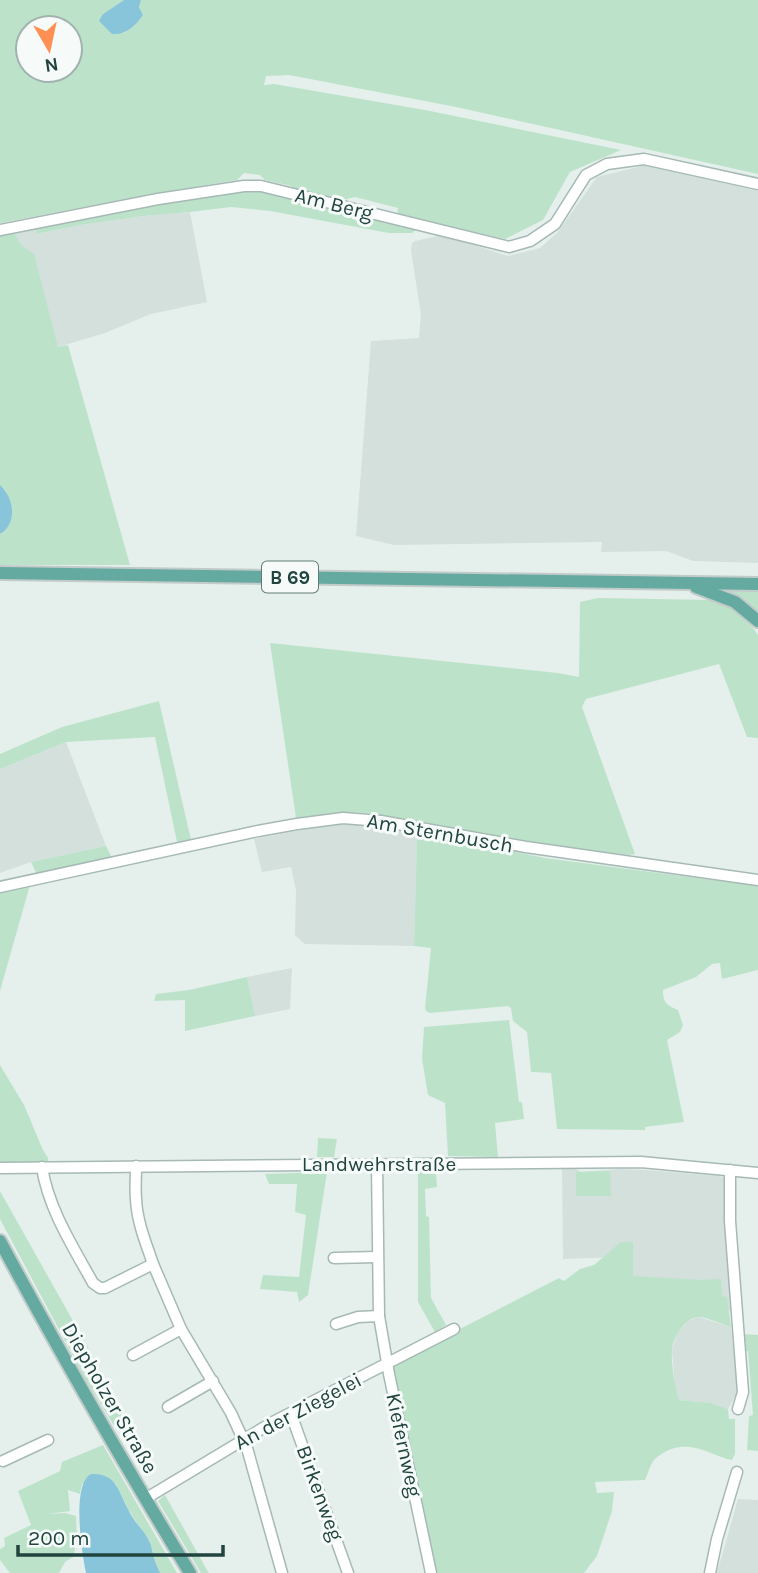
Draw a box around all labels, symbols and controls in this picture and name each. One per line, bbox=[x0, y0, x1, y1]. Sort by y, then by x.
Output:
north arrow bbox=[14, 14, 84, 84]
text: N bbox=[43, 53, 60, 77]
street label: Am Berg bbox=[292, 183, 376, 225]
road number: B 69 bbox=[262, 562, 318, 592]
street label: Am Sternbusch bbox=[365, 808, 515, 858]
street label: Landwehrstraße bbox=[302, 1152, 456, 1176]
street label: Diepholzer Straße bbox=[57, 1318, 163, 1478]
street label: An der Ziegelei bbox=[230, 1367, 366, 1455]
street label: Kiefernweg bbox=[381, 1391, 427, 1499]
street label: Birkenweg bbox=[292, 1442, 348, 1544]
scale bar bbox=[18, 1514, 222, 1558]
text: 200 m bbox=[28, 1526, 90, 1550]

